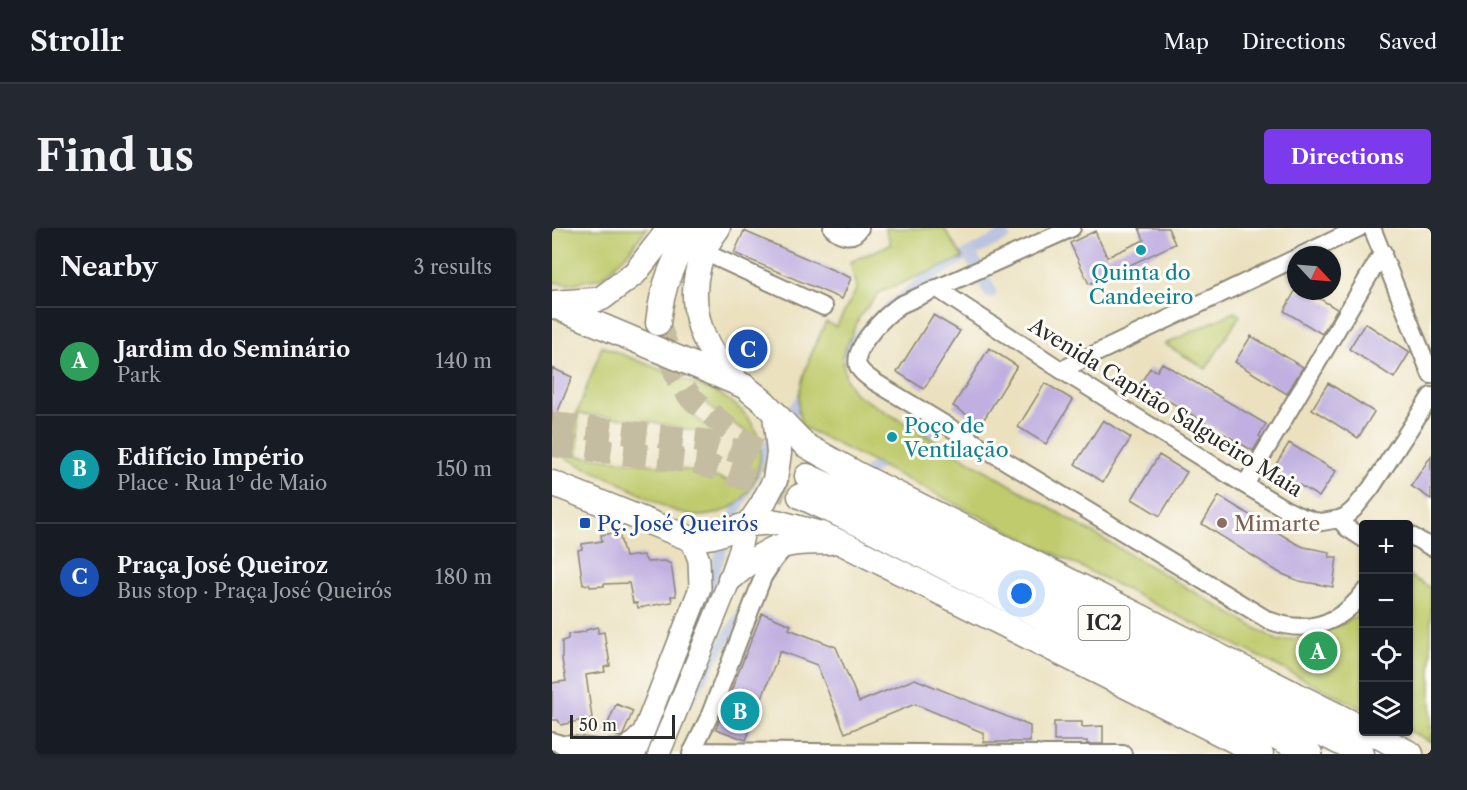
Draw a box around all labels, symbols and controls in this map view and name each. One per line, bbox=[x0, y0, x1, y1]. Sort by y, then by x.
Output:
text: Strollr bbox=[30, 24, 124, 58]
text: Map bbox=[1164, 29, 1209, 54]
text: Directions bbox=[1242, 29, 1346, 54]
text: Saved bbox=[1379, 29, 1437, 54]
button: Directions bbox=[1264, 129, 1431, 184]
text: Find us bbox=[36, 130, 194, 182]
marker: Quinta do Candeeiro bbox=[1134, 243, 1148, 257]
north arrow bbox=[1287, 246, 1341, 300]
text: Nearby bbox=[60, 251, 158, 283]
text: 3 results bbox=[414, 255, 492, 279]
place label: Quinta do Candeeiro bbox=[1089, 260, 1193, 309]
street label: Avenida Capitão Salgueiro Maia bbox=[1024, 312, 1308, 502]
pin: C bbox=[728, 326, 768, 372]
text: Jardim do Seminário bbox=[117, 336, 350, 363]
text: A bbox=[72, 349, 87, 373]
text: 140 m bbox=[435, 349, 492, 373]
text: Park bbox=[117, 363, 160, 387]
place label: Poço de Ventilação bbox=[903, 413, 1009, 462]
marker: Poço de Ventilação bbox=[885, 430, 899, 444]
text: Edifício Império bbox=[117, 444, 304, 471]
text: B bbox=[72, 457, 87, 481]
text: 150 m bbox=[436, 457, 492, 481]
text: Place · Rua 1º de Maio bbox=[117, 471, 327, 495]
place label: Pç. José Queirós bbox=[597, 511, 758, 536]
place label: Mimarte bbox=[1234, 511, 1320, 536]
marker: Pç. José Queirós bbox=[578, 516, 592, 530]
marker: Mimarte bbox=[1215, 516, 1229, 530]
map controls bbox=[1359, 520, 1413, 736]
button: + bbox=[1359, 520, 1413, 574]
text: Praça José Queiroz bbox=[117, 552, 328, 579]
text: C bbox=[71, 565, 88, 589]
text: 180 m bbox=[435, 565, 492, 589]
button: − bbox=[1359, 574, 1413, 628]
text: Bus stop · Praça José Queirós bbox=[117, 579, 392, 603]
your location bbox=[1007, 579, 1036, 608]
road number: IC2 bbox=[1078, 606, 1130, 640]
pin: A bbox=[1298, 628, 1338, 674]
button: locate bbox=[1359, 628, 1413, 682]
button: layers bbox=[1359, 682, 1413, 736]
pin: B bbox=[720, 688, 759, 734]
scale bar bbox=[570, 712, 675, 739]
text: 50 m bbox=[579, 715, 617, 735]

